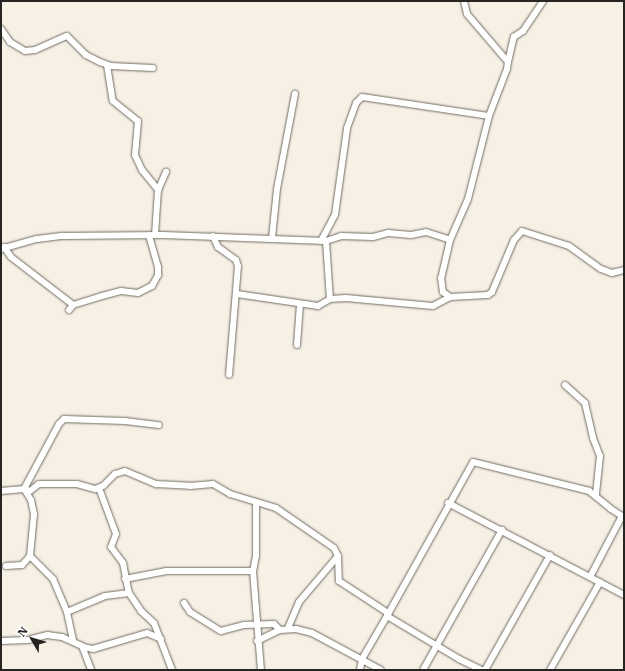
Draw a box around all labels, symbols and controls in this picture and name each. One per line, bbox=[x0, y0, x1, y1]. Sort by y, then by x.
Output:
north arrow bbox=[12, 619, 52, 659]
text: N bbox=[14, 624, 31, 639]

